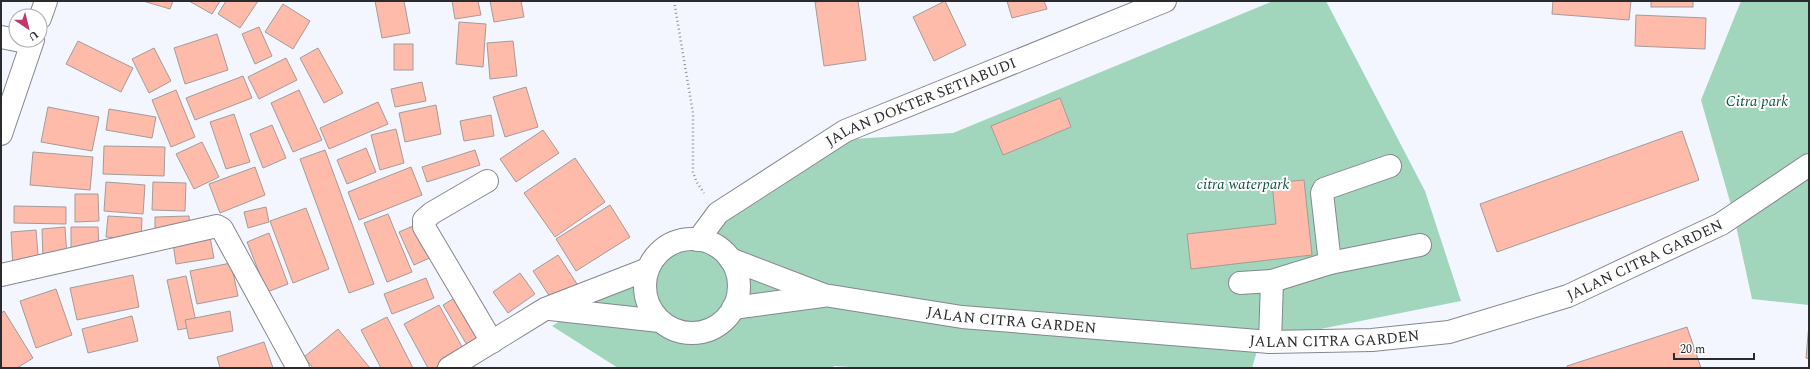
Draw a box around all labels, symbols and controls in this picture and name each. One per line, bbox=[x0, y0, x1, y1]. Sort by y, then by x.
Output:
north arrow bbox=[8, 8, 48, 48]
text: U bbox=[25, 26, 42, 45]
street label: JALAN DOKTER SETIABUDI bbox=[821, 51, 1020, 152]
park label: Citra park bbox=[1726, 90, 1788, 113]
park label: citra waterpark bbox=[1197, 173, 1290, 196]
street label: JALAN CITRA GARDEN bbox=[1563, 213, 1727, 307]
street label: JALAN CITRA GARDEN bbox=[925, 300, 1097, 339]
street label: JALAN CITRA GARDEN bbox=[1249, 324, 1421, 354]
scale bar bbox=[1674, 335, 1754, 361]
text: 20 m bbox=[1680, 340, 1705, 359]

